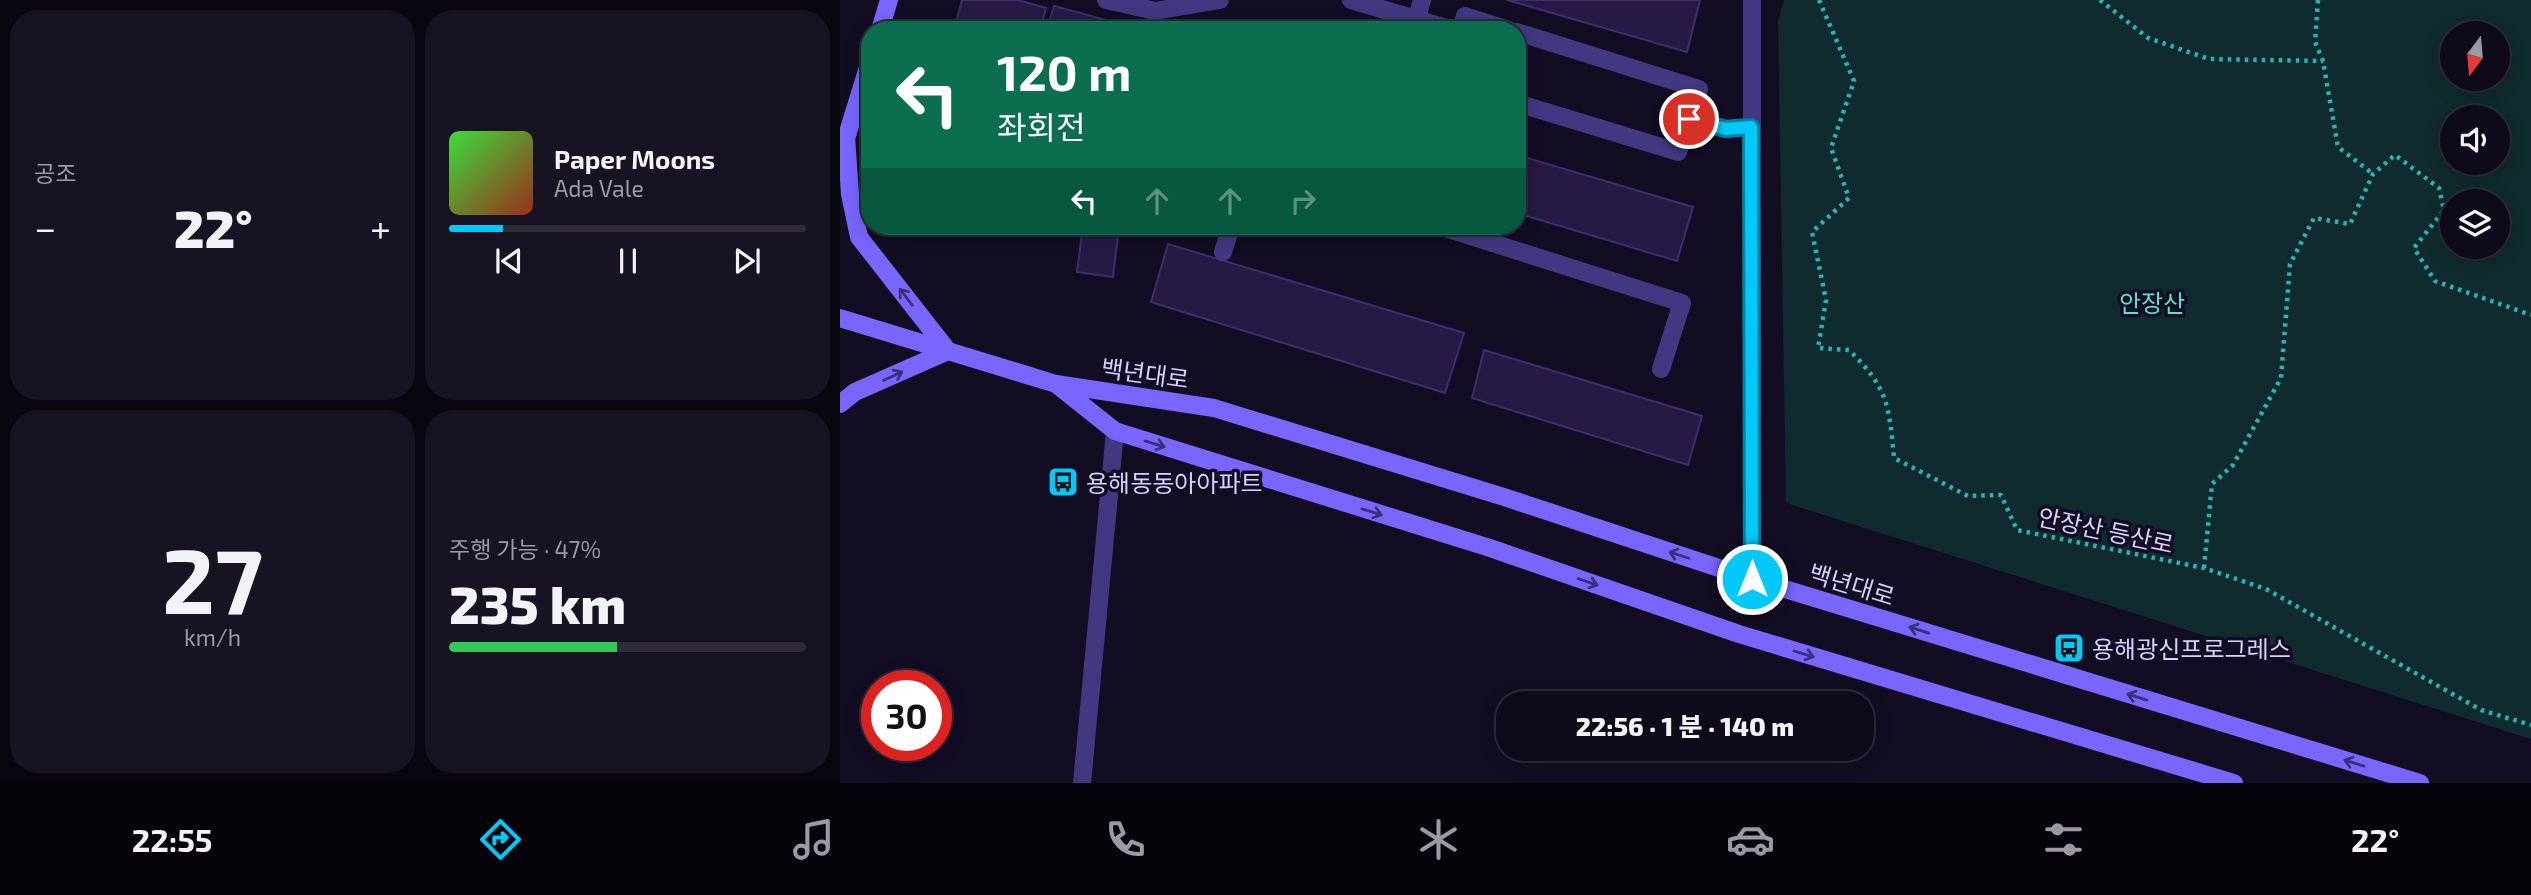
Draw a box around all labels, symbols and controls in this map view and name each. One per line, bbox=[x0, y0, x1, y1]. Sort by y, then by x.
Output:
north arrow bbox=[2440, 21, 2510, 91]
map controls bbox=[2440, 21, 2510, 259]
text: 120 m bbox=[997, 42, 1131, 101]
icon: left bbox=[882, 49, 973, 140]
pin bbox=[1659, 89, 1719, 149]
icon: arrive bbox=[1670, 100, 1708, 138]
button: sound bbox=[2440, 105, 2510, 175]
text: 좌회전 bbox=[997, 107, 1085, 145]
text: Paper Moons bbox=[554, 143, 715, 174]
text: 공조 bbox=[34, 159, 76, 187]
text: Ada Vale bbox=[554, 174, 644, 202]
icon: left bbox=[1065, 182, 1103, 220]
icon: ahead bbox=[1138, 182, 1176, 220]
icon: ahead bbox=[1211, 182, 1249, 220]
icon: right bbox=[1284, 182, 1322, 220]
button: layers bbox=[2440, 189, 2510, 259]
text: 22° bbox=[174, 196, 253, 258]
text: − bbox=[34, 204, 56, 250]
text: + bbox=[370, 204, 391, 250]
icon: previous bbox=[490, 242, 528, 280]
icon: pause bbox=[609, 242, 647, 280]
icon: next bbox=[728, 242, 766, 280]
one-way arrow bbox=[899, 288, 913, 307]
park label: 안장산 bbox=[2119, 288, 2185, 317]
street label: 백년대로 bbox=[1099, 352, 1191, 394]
one-way arrow bbox=[882, 369, 903, 383]
one-way arrow bbox=[1143, 439, 1165, 451]
bus stop icon: 용해동동아아파트 bbox=[1046, 465, 1080, 499]
place label: 용해동동아아파트 bbox=[1086, 468, 1263, 497]
street label: 안장산 등산로 bbox=[2036, 501, 2176, 559]
one-way arrow bbox=[1361, 506, 1383, 519]
text: 27 bbox=[162, 523, 263, 632]
text: 주행 가능 · 47% bbox=[449, 535, 601, 563]
position arrow bbox=[1715, 542, 1789, 616]
one-way arrow bbox=[1668, 548, 1690, 560]
street label: 백년대로 bbox=[1806, 557, 1898, 611]
text: 235 km bbox=[449, 572, 626, 634]
one-way arrow bbox=[1577, 577, 1599, 589]
text: km/h bbox=[184, 623, 241, 651]
one-way arrow bbox=[1909, 623, 1931, 636]
bus stop icon: 용해광신프로그레스 bbox=[2052, 631, 2086, 665]
place label: 용해광신프로그레스 bbox=[2092, 634, 2291, 663]
one-way arrow bbox=[1793, 648, 1815, 661]
speed limit sign: 30 bbox=[861, 670, 952, 761]
one-way arrow bbox=[2126, 689, 2148, 702]
text: 22:56 · 1 분 · 140 m bbox=[1576, 710, 1794, 741]
one-way arrow bbox=[2344, 756, 2366, 769]
icon: directions bbox=[476, 815, 525, 864]
icon: music bbox=[789, 815, 838, 864]
icon: phone bbox=[1101, 815, 1150, 864]
icon: climate bbox=[1414, 815, 1463, 864]
icon: car bbox=[1726, 815, 1775, 864]
icon: filters bbox=[2039, 815, 2088, 864]
text: 22:55 bbox=[132, 820, 213, 858]
text: 22° bbox=[2351, 820, 2399, 858]

